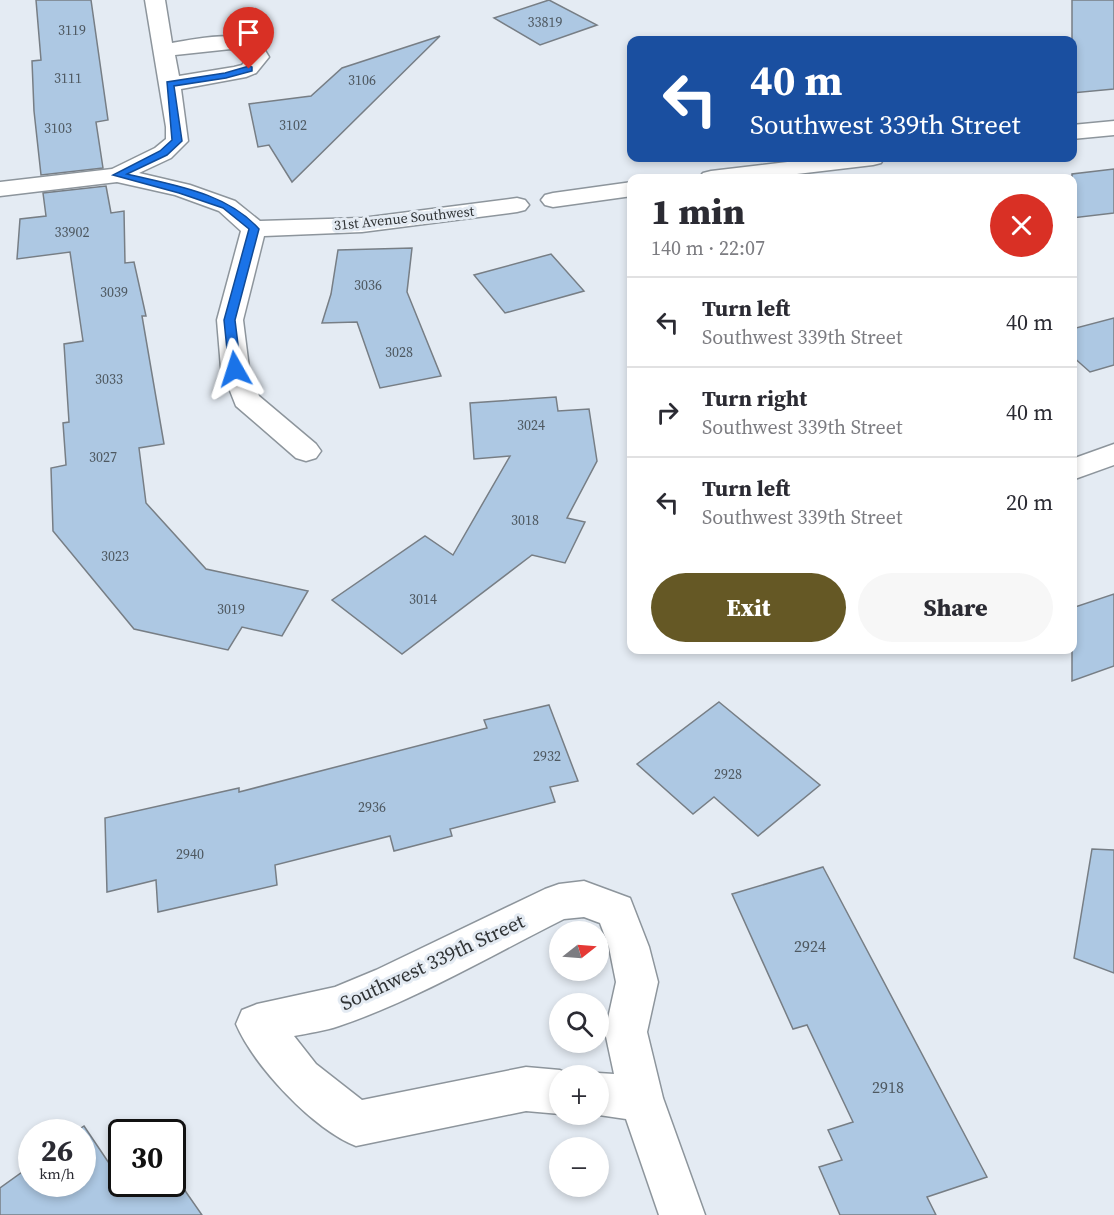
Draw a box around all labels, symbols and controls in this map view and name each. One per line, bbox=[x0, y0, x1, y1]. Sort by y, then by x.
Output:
pin bbox=[223, 7, 274, 69]
house number: 33819 bbox=[528, 12, 563, 32]
icon: arrive bbox=[232, 16, 265, 49]
house number: 3119 bbox=[58, 20, 86, 40]
text: 40 m bbox=[750, 51, 843, 109]
icon: left bbox=[651, 60, 729, 138]
house number: 3111 bbox=[54, 68, 82, 88]
house number: 3106 bbox=[348, 70, 376, 90]
text: Southwest 339th Street bbox=[750, 106, 1021, 143]
house number: 3102 bbox=[279, 115, 307, 135]
house number: 3103 bbox=[44, 118, 72, 138]
text: 1 min bbox=[651, 187, 745, 236]
button: close bbox=[990, 194, 1053, 257]
street label: 31st Avenue Southwest bbox=[333, 201, 475, 235]
house number: 33902 bbox=[55, 222, 90, 242]
text: 140 m · 22:07 bbox=[651, 234, 765, 262]
house number: 3036 bbox=[354, 275, 382, 295]
house number: 3039 bbox=[100, 282, 128, 302]
text: Turn left bbox=[702, 293, 790, 323]
icon: left bbox=[651, 306, 684, 339]
text: 40 m bbox=[1006, 307, 1053, 337]
text: Southwest 339th Street bbox=[702, 323, 902, 351]
position arrow bbox=[203, 337, 267, 401]
house number: 3028 bbox=[385, 342, 413, 362]
house number: 3033 bbox=[95, 369, 123, 389]
text: Turn right bbox=[702, 383, 807, 413]
icon: right bbox=[651, 396, 684, 429]
text: 40 m bbox=[1006, 397, 1053, 427]
text: Southwest 339th Street bbox=[702, 413, 902, 441]
house number: 3024 bbox=[517, 415, 545, 435]
house number: 3027 bbox=[89, 447, 117, 467]
text: Turn left bbox=[702, 473, 790, 503]
icon: left bbox=[651, 486, 684, 519]
text: 20 m bbox=[1006, 487, 1053, 517]
text: Southwest 339th Street bbox=[702, 503, 902, 531]
house number: 3018 bbox=[511, 510, 539, 530]
house number: 3023 bbox=[101, 546, 129, 566]
button: Exit bbox=[651, 573, 846, 642]
button: Share bbox=[858, 573, 1053, 642]
house number: 3014 bbox=[409, 589, 437, 609]
house number: 3019 bbox=[217, 599, 245, 619]
house number: 2932 bbox=[533, 746, 561, 766]
house number: 2928 bbox=[714, 764, 742, 784]
house number: 2936 bbox=[358, 797, 386, 817]
house number: 2940 bbox=[176, 844, 204, 864]
street label: Southwest 339th Street bbox=[335, 907, 529, 1017]
north arrow bbox=[549, 921, 609, 981]
map controls bbox=[549, 921, 609, 1197]
house number: 2924 bbox=[794, 935, 826, 957]
button: search bbox=[549, 993, 609, 1053]
button: + bbox=[549, 1065, 609, 1125]
house number: 2918 bbox=[872, 1076, 904, 1098]
speed limit sign: 30 bbox=[108, 1119, 186, 1197]
text: 26 bbox=[41, 1130, 73, 1171]
button: − bbox=[549, 1137, 609, 1197]
text: km/h bbox=[39, 1163, 75, 1184]

